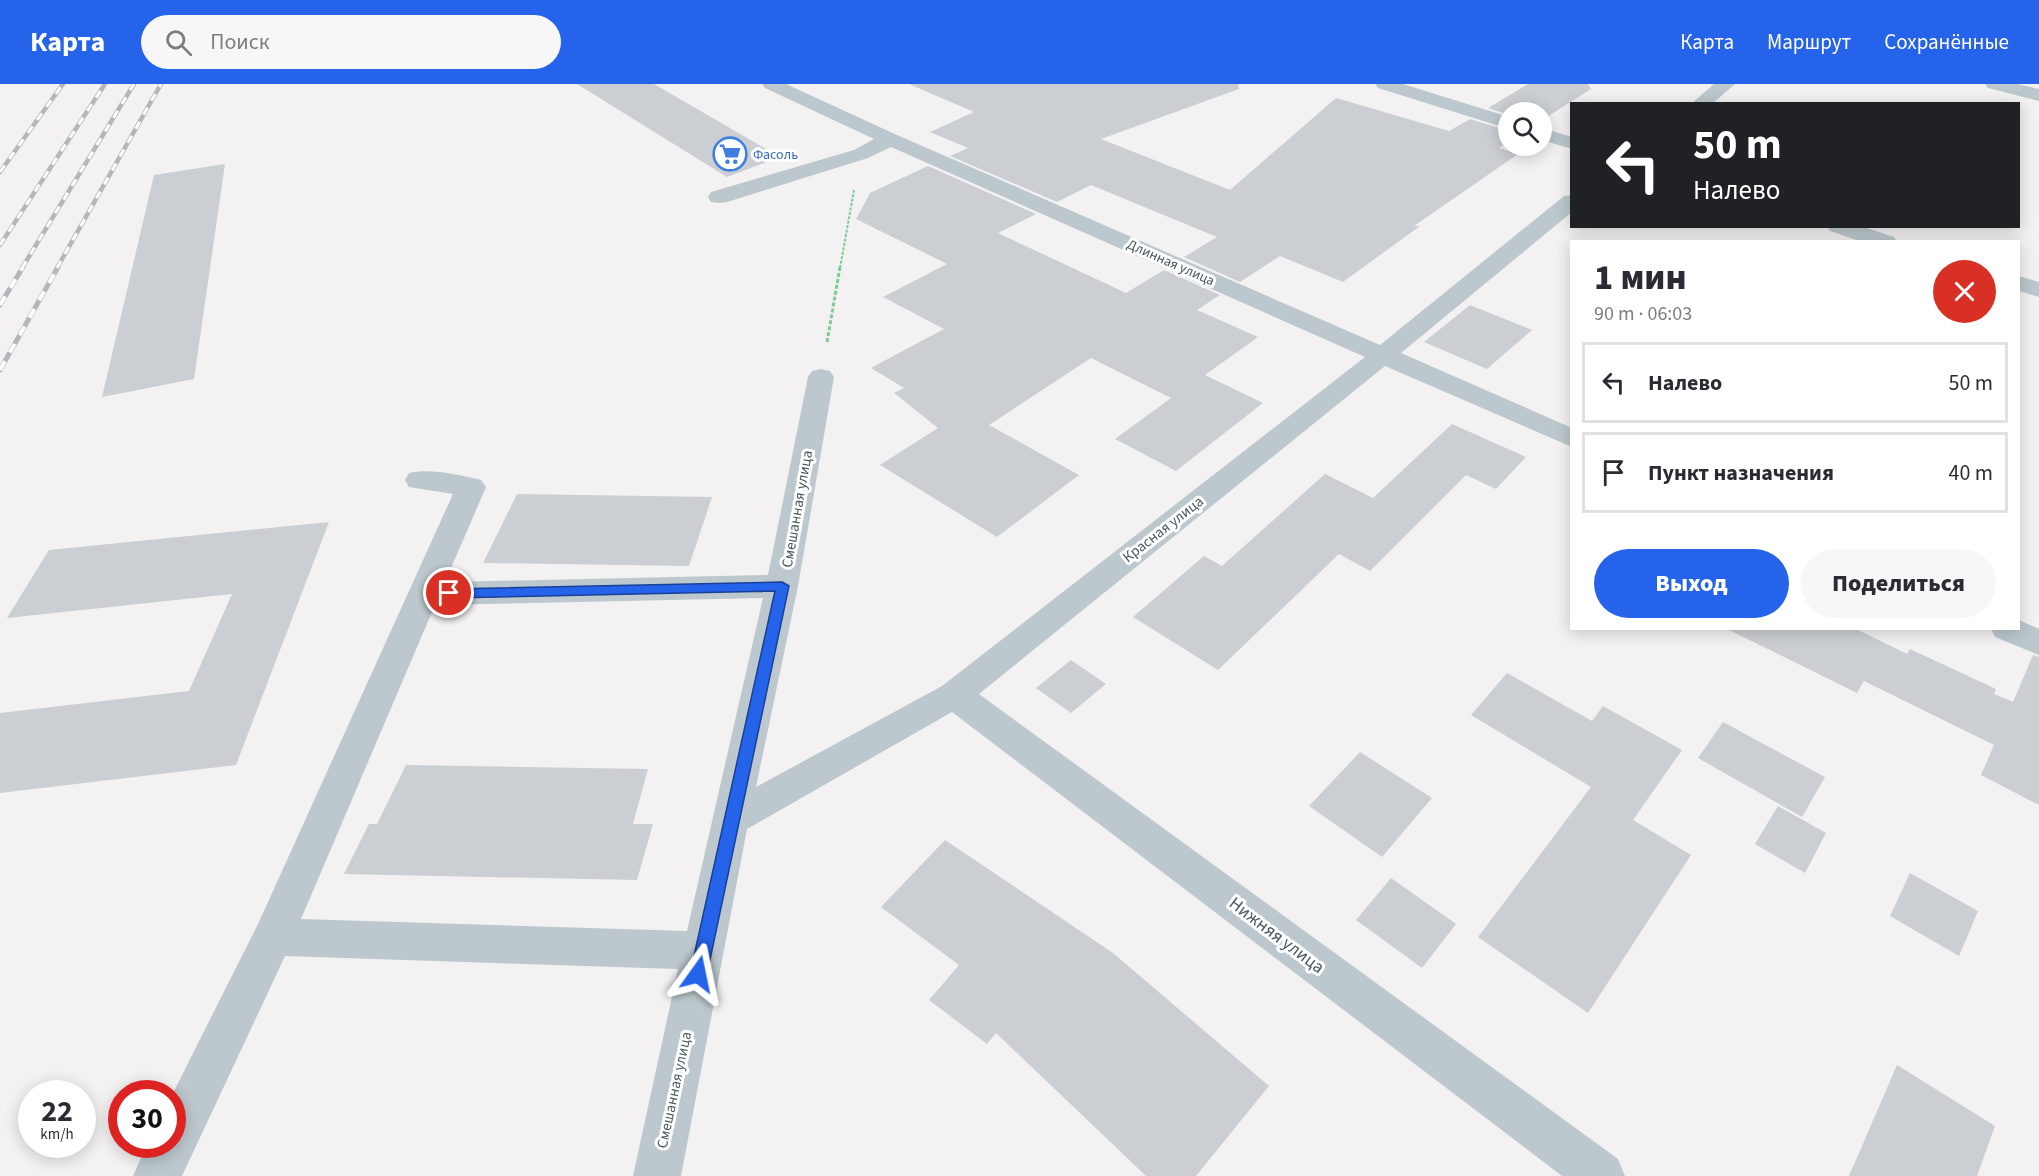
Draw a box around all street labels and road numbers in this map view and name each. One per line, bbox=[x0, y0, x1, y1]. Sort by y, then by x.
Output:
street label: Длинная улица bbox=[1123, 235, 1218, 291]
street label: Смешанная улица bbox=[777, 449, 818, 569]
street label: Красная улица bbox=[1119, 491, 1208, 568]
street label: Нижняя улица bbox=[1224, 891, 1330, 980]
street label: Смешанная улица bbox=[652, 1030, 697, 1150]

